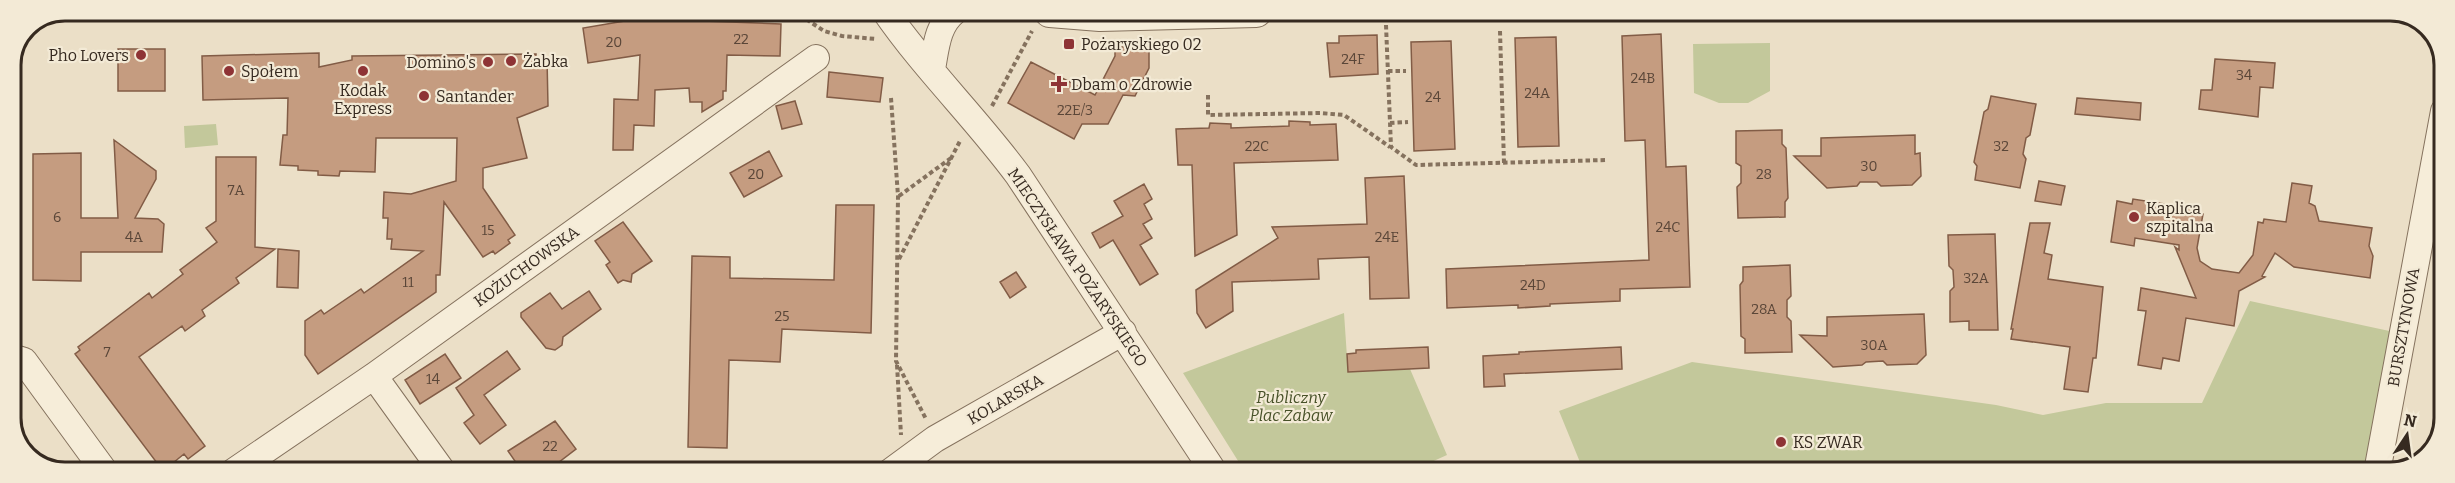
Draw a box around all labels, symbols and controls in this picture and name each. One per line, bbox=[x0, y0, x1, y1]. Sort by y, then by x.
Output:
house number: 22 bbox=[733, 31, 749, 48]
house number: 20 bbox=[606, 34, 622, 51]
place label: Pożaryskiego 02 bbox=[1081, 35, 1201, 54]
marker: Pożaryskiego 02 bbox=[1062, 37, 1076, 51]
place label: Pho Lovers bbox=[48, 46, 129, 65]
marker: Pho Lovers bbox=[134, 48, 148, 62]
house number: 24F bbox=[1341, 51, 1365, 68]
place label: Żabka bbox=[523, 52, 569, 71]
place label: Domino's bbox=[406, 53, 476, 72]
marker: Żabka bbox=[504, 54, 518, 68]
marker: Domino's bbox=[481, 55, 495, 69]
place label: Społem bbox=[241, 62, 298, 81]
marker: Społem bbox=[222, 64, 236, 78]
marker: Kodak Express bbox=[356, 64, 370, 78]
house number: 34 bbox=[2236, 67, 2252, 84]
house number: 24B bbox=[1631, 70, 1655, 87]
place label: Dbam o Zdrowie bbox=[1071, 75, 1192, 94]
marker: Dbam o Zdrowie bbox=[1052, 77, 1066, 91]
place label: Kodak Express bbox=[334, 81, 392, 118]
house number: 24A bbox=[1524, 85, 1550, 102]
place label: Santander bbox=[436, 87, 514, 106]
marker: Santander bbox=[417, 89, 431, 103]
house number: 24 bbox=[1425, 89, 1441, 106]
house number: 22E/3 bbox=[1057, 102, 1093, 119]
house number: 22C bbox=[1245, 138, 1269, 155]
house number: 32 bbox=[1993, 138, 2009, 155]
house number: 30 bbox=[1861, 158, 1877, 175]
street label: MIECZYSŁAWA POŻARYSKIEGO bbox=[1004, 164, 1151, 370]
house number: 20 bbox=[748, 166, 764, 183]
house number: 28 bbox=[1756, 166, 1772, 183]
house number: 7A bbox=[228, 182, 245, 199]
place label: Kaplica szpitalna bbox=[2146, 199, 2214, 236]
house number: 6 bbox=[53, 209, 61, 226]
marker: Kaplica szpitalna bbox=[2127, 210, 2141, 224]
house number: 24C bbox=[1656, 219, 1680, 236]
street label: KOŻUCHOWSKA bbox=[470, 222, 583, 311]
house number: 15 bbox=[481, 222, 495, 239]
house number: 4A bbox=[125, 229, 143, 246]
house number: 24E bbox=[1375, 229, 1399, 246]
street label: BURSZTYNOWA bbox=[2384, 265, 2423, 388]
house number: 32A bbox=[1963, 270, 1989, 287]
house number: 11 bbox=[402, 274, 414, 291]
house number: 24D bbox=[1520, 277, 1546, 294]
house number: 28A bbox=[1751, 301, 1777, 318]
house number: 25 bbox=[774, 308, 790, 325]
house number: 30A bbox=[1861, 337, 1888, 354]
house number: 7 bbox=[103, 344, 111, 361]
street label: KOLARSKA bbox=[964, 370, 1047, 429]
house number: 14 bbox=[426, 371, 440, 388]
park label: Publiczny Plac Zabaw bbox=[1250, 388, 1334, 425]
north arrow bbox=[2377, 405, 2437, 465]
text: N bbox=[2402, 410, 2418, 432]
place label: KS ZWAR bbox=[1793, 433, 1863, 452]
marker: KS ZWAR bbox=[1774, 435, 1788, 449]
house number: 22 bbox=[542, 438, 558, 455]

